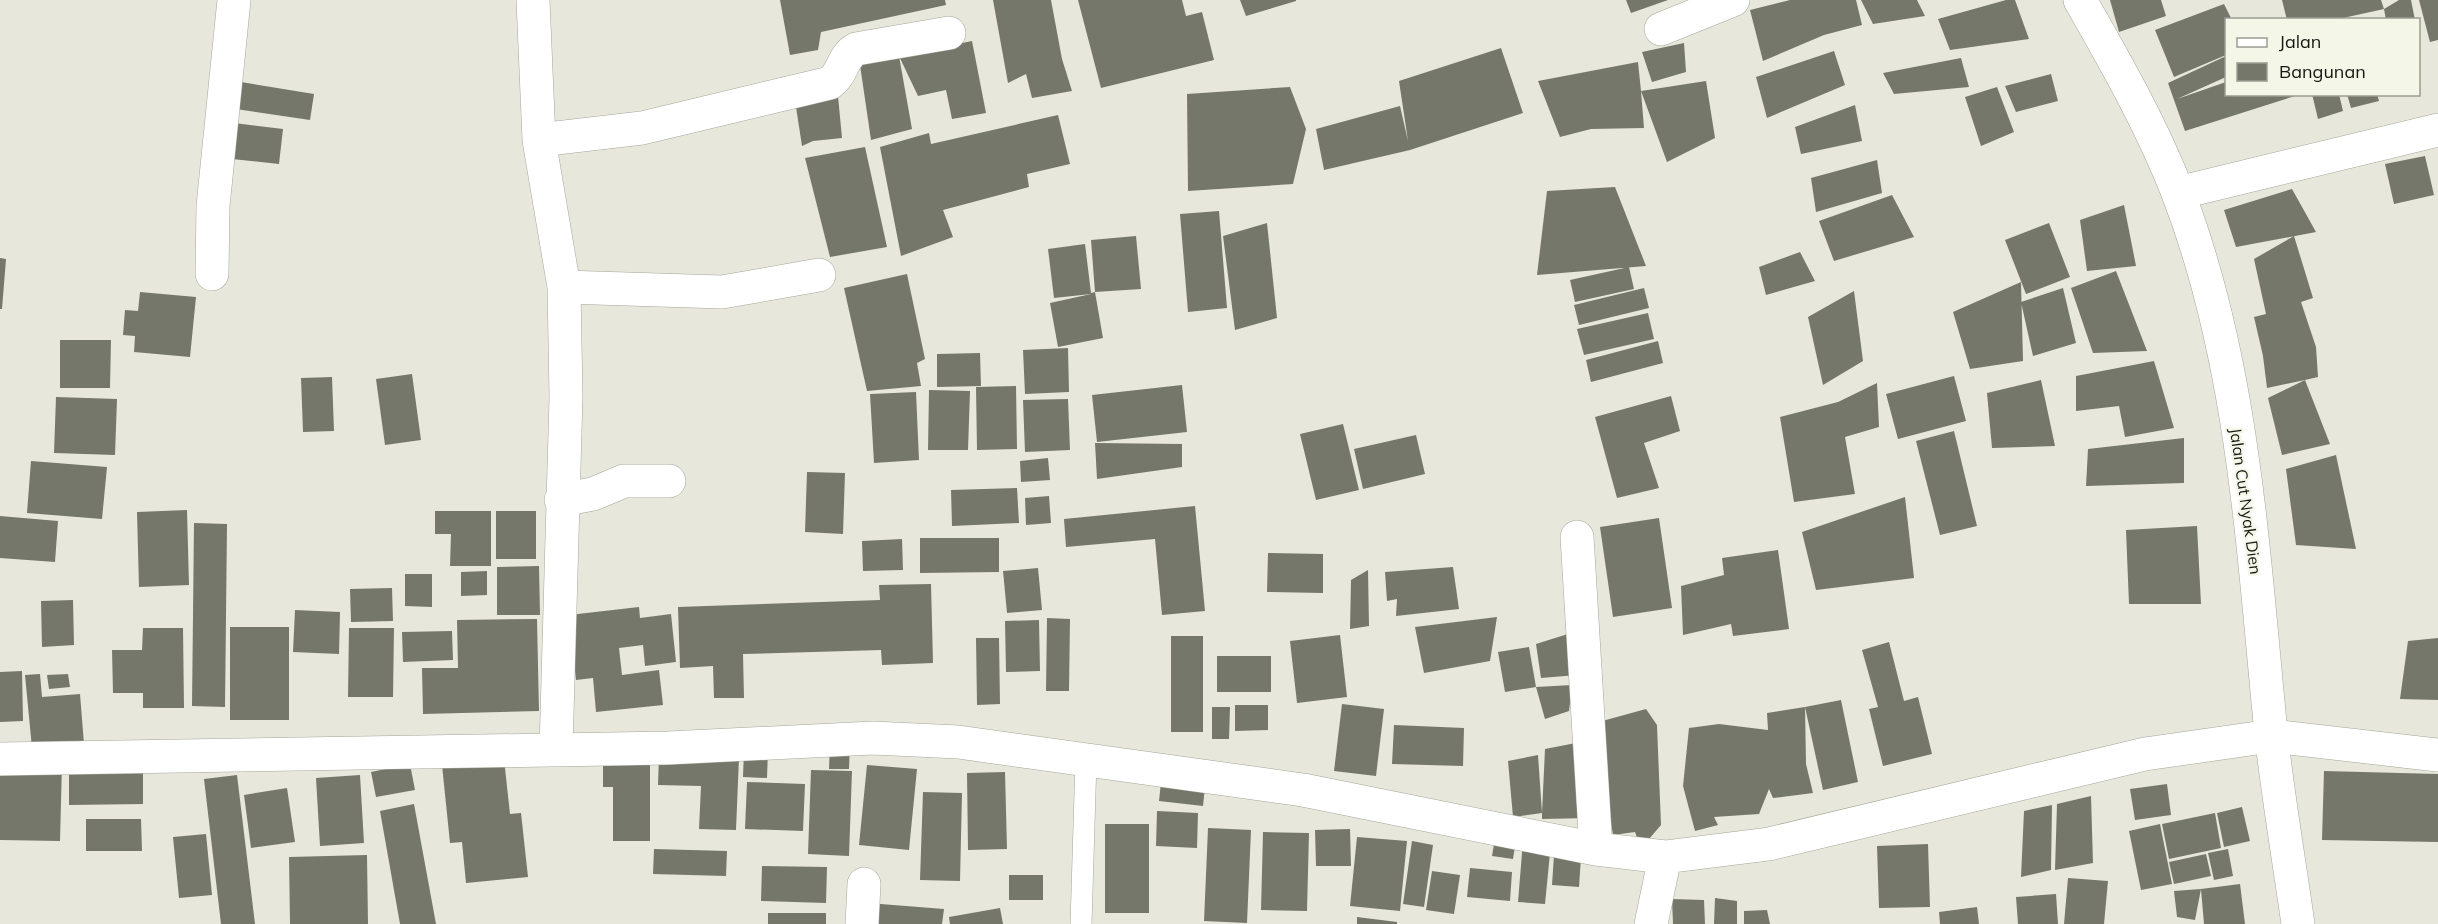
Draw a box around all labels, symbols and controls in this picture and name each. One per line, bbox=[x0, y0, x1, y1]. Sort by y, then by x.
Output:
legend bbox=[2225, 18, 2420, 96]
text: Jalan bbox=[2279, 30, 2321, 53]
text: Bangunan bbox=[2279, 60, 2366, 83]
street label: Jalan Cut Nyak Dien bbox=[2226, 426, 2266, 576]

